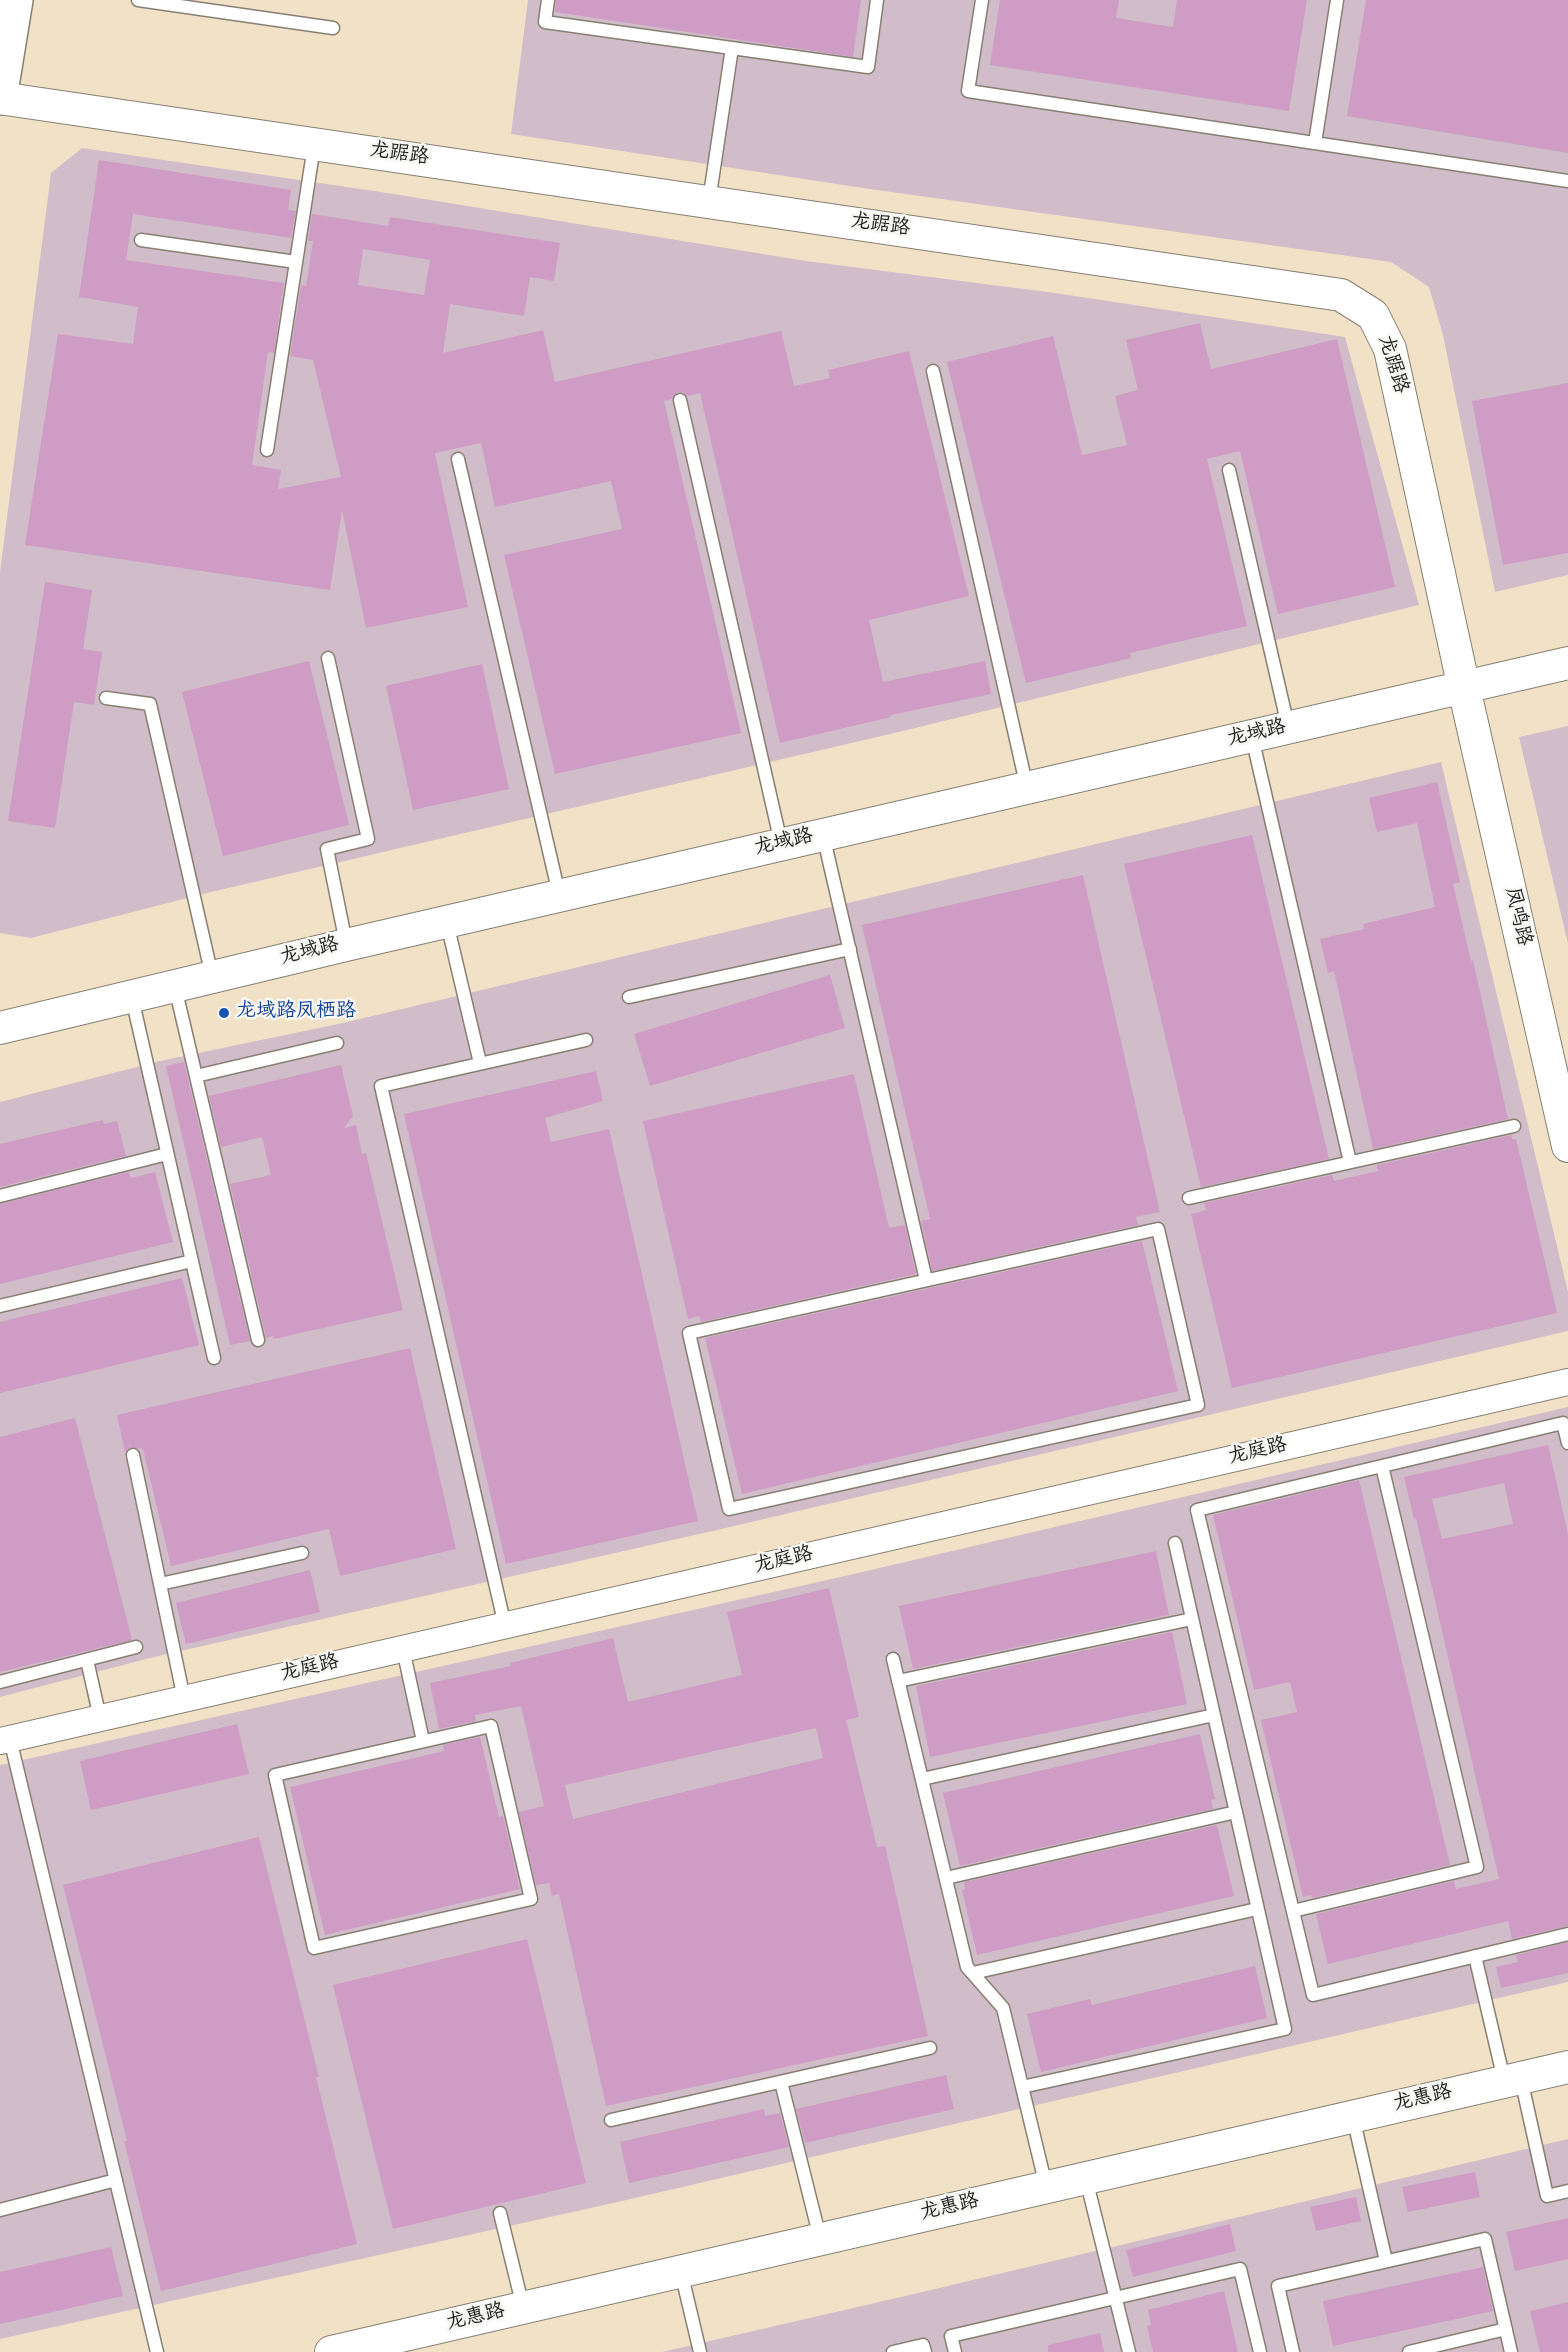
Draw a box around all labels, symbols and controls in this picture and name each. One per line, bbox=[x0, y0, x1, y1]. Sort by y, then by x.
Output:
street label: 龙踞路 bbox=[368, 140, 430, 172]
street label: 龙踞路 bbox=[849, 211, 911, 243]
street label: 龙踞路 bbox=[1371, 333, 1411, 397]
street label: 龙域路 bbox=[1225, 717, 1289, 753]
street label: 龙域路 bbox=[752, 826, 816, 862]
street label: 凤鸣路 bbox=[1498, 885, 1534, 949]
street label: 龙域路 bbox=[278, 934, 342, 972]
place label: 龙域路凤栖路 bbox=[236, 1001, 356, 1025]
marker: 龙域路凤栖路 bbox=[217, 1006, 231, 1020]
street label: 龙庭路 bbox=[1226, 1435, 1290, 1471]
street label: 龙庭路 bbox=[752, 1544, 816, 1580]
street label: 龙庭路 bbox=[278, 1652, 342, 1688]
street label: 龙惠路 bbox=[1391, 2082, 1455, 2118]
street label: 龙惠路 bbox=[918, 2191, 982, 2227]
street label: 龙惠路 bbox=[444, 2301, 508, 2337]

